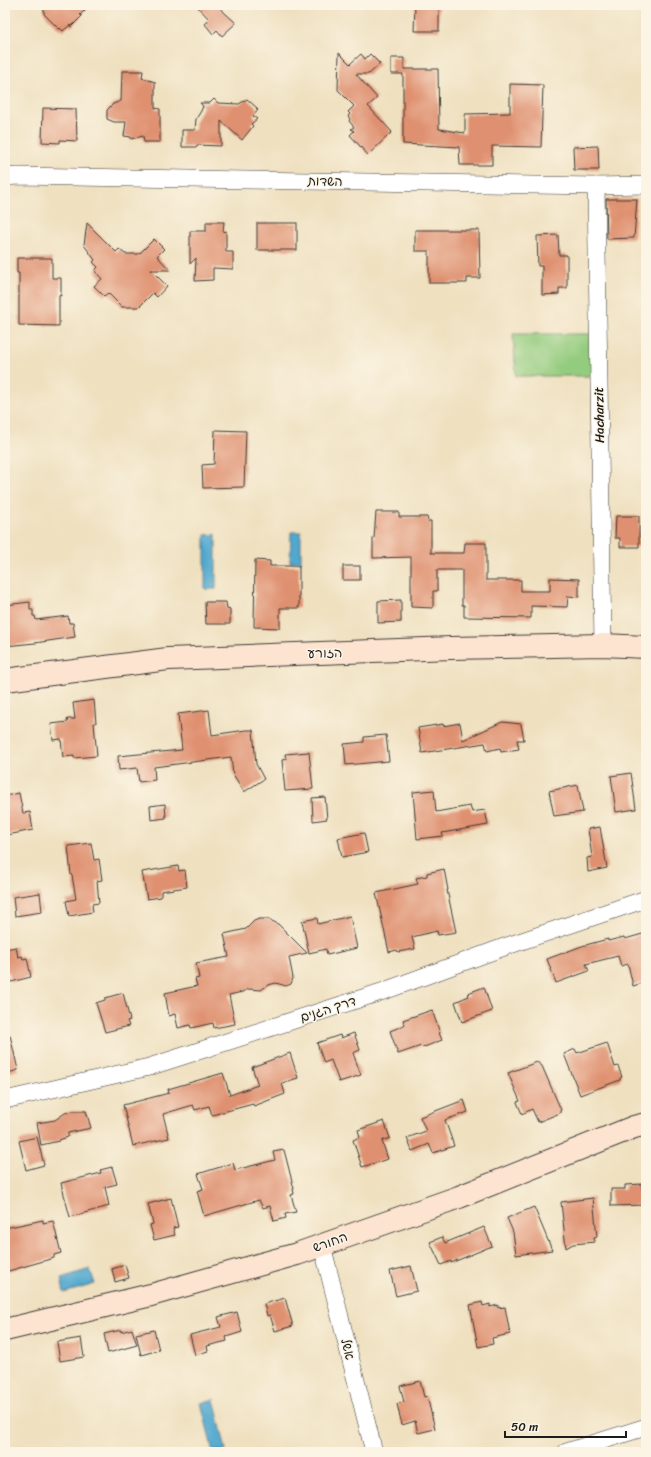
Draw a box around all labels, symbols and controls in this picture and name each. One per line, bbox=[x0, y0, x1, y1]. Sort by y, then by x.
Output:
street label: השדות bbox=[306, 169, 343, 193]
street label: Hacharzit bbox=[587, 386, 611, 443]
street label: הזורע bbox=[307, 641, 343, 665]
street label: דרך הגנים bbox=[297, 989, 359, 1029]
street label: החורש bbox=[309, 1225, 351, 1259]
street label: אשל bbox=[334, 1336, 362, 1362]
scale bar bbox=[505, 1413, 626, 1439]
text: 50 m bbox=[511, 1416, 538, 1438]

